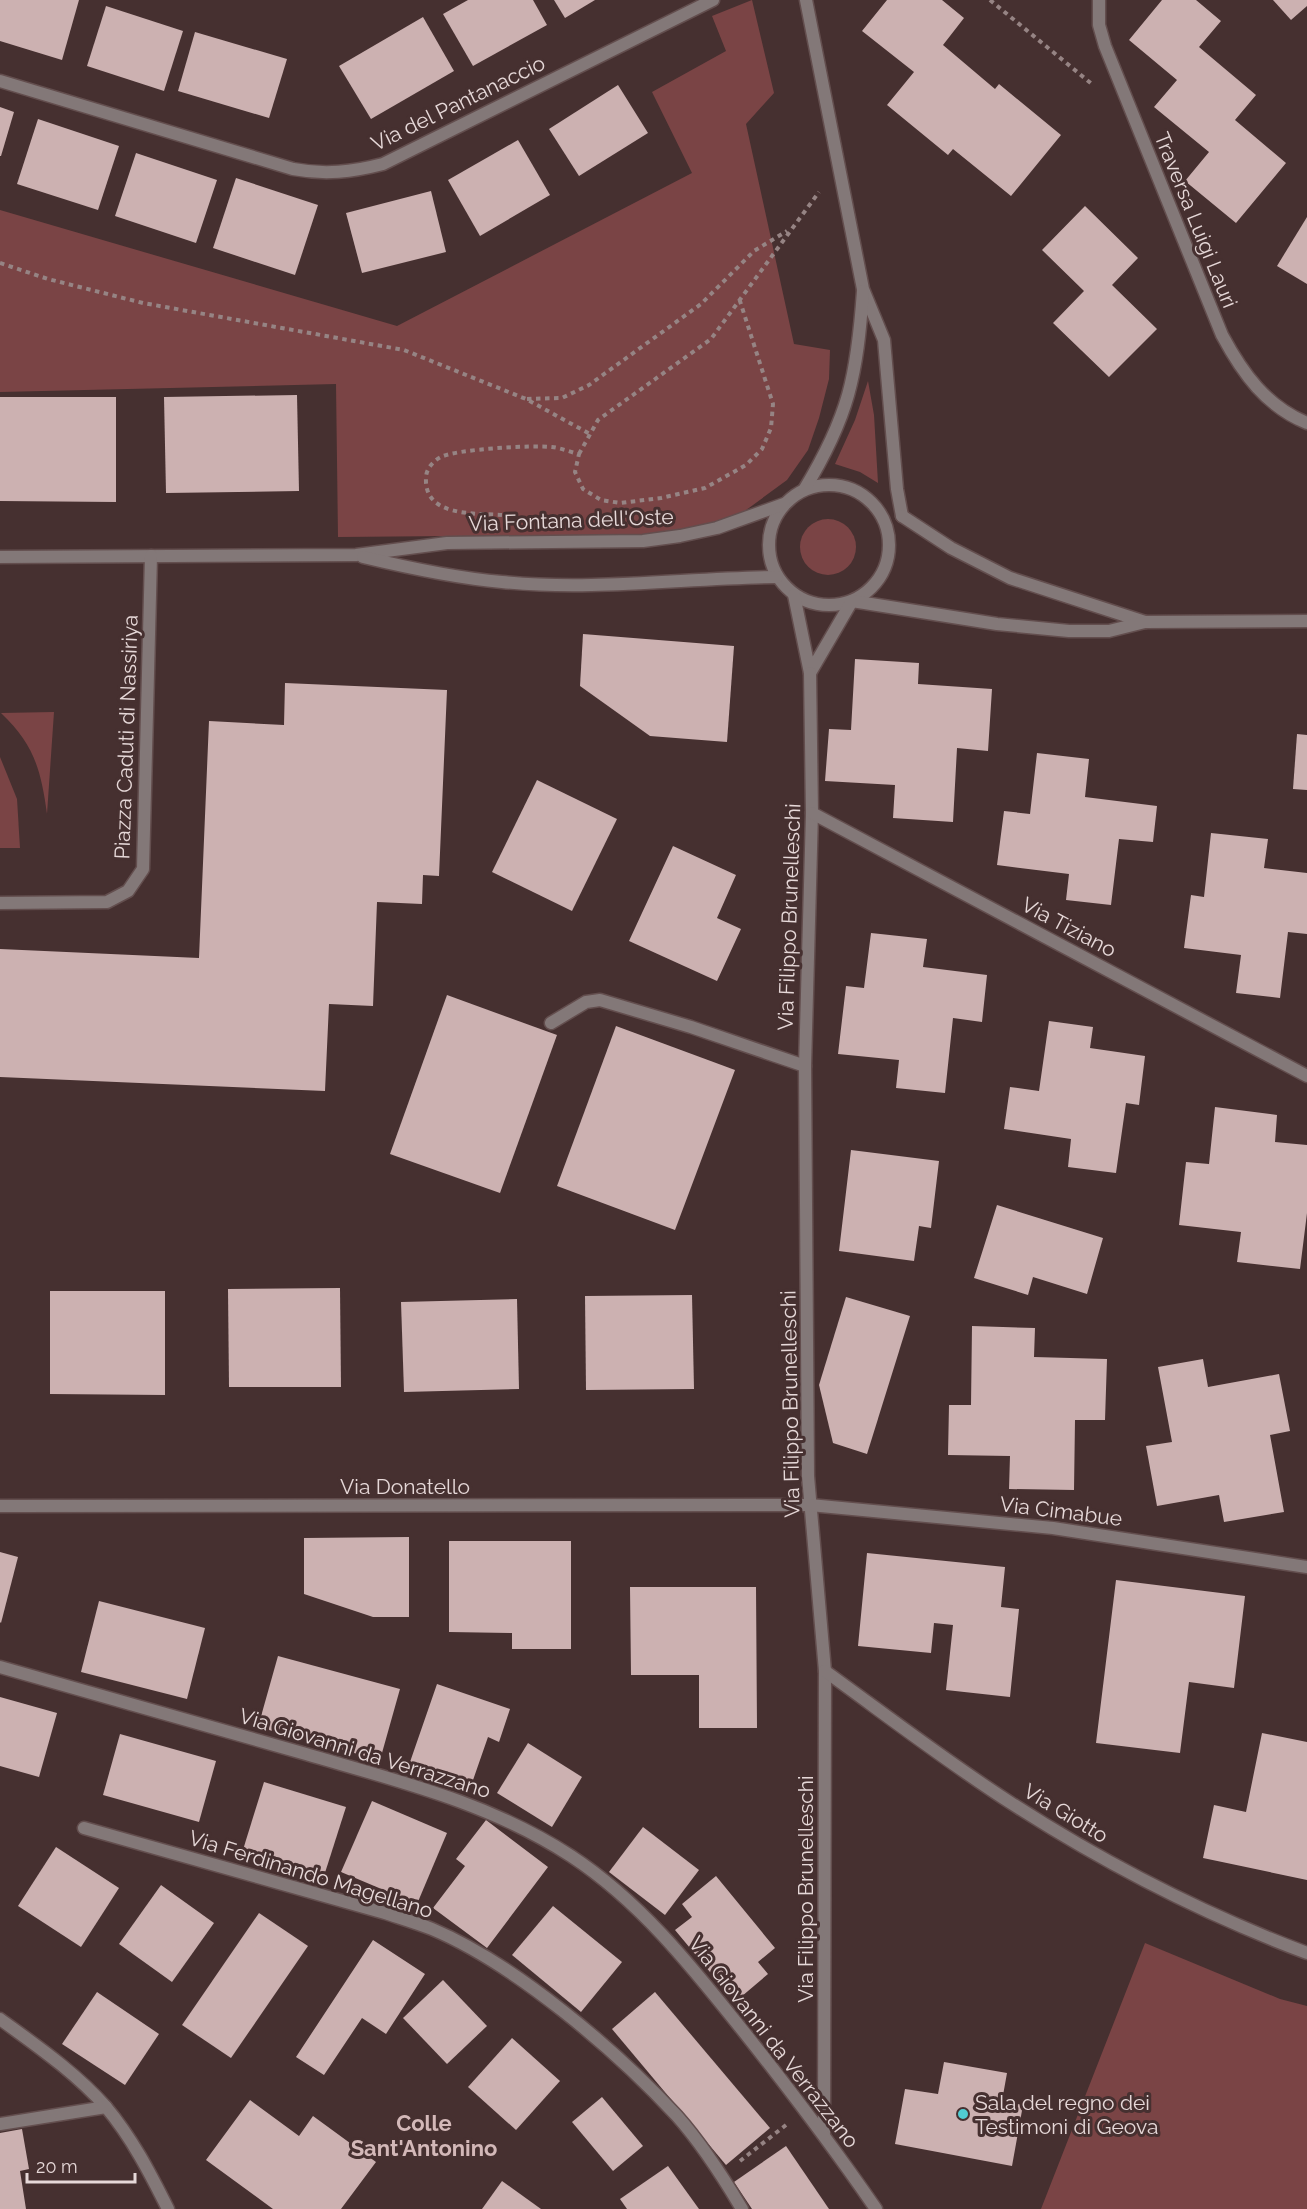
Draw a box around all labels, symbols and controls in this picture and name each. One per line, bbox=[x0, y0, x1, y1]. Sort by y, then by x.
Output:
street label: Via del Pantanaccio bbox=[367, 50, 549, 156]
street label: Traversa Luigi Lauri bbox=[1149, 129, 1243, 311]
street label: Via Fontana dell'Oste bbox=[468, 504, 674, 536]
street label: Piazza Caduti di Nassiriya bbox=[109, 614, 143, 860]
street label: Via Filippo Brunelleschi bbox=[773, 803, 805, 1031]
street label: Via Tiziano bbox=[1017, 892, 1121, 962]
street label: Via Filippo Brunelleschi bbox=[776, 1290, 804, 1518]
street label: Via Donatello bbox=[340, 1474, 470, 1499]
street label: Via Cimabue bbox=[998, 1491, 1124, 1531]
street label: Via Giovanni da Verrazzano bbox=[236, 1703, 494, 1803]
street label: Via Filippo Brunelleschi bbox=[793, 1775, 818, 2003]
street label: Via Giotto bbox=[1019, 1778, 1113, 1848]
street label: Via Ferdinando Magellano bbox=[186, 1825, 436, 1923]
street label: Via Giovanni da Verrazzano bbox=[684, 1931, 864, 2153]
place label: Sala del regno dei Testimoni di Geova bbox=[975, 2090, 1158, 2139]
marker: Sala del regno dei Testimoni di Geova bbox=[956, 2107, 970, 2121]
district label: Colle Sant'Antonino bbox=[351, 2110, 497, 2161]
scale bar bbox=[27, 2146, 135, 2184]
text: 20 m bbox=[36, 2156, 78, 2177]

